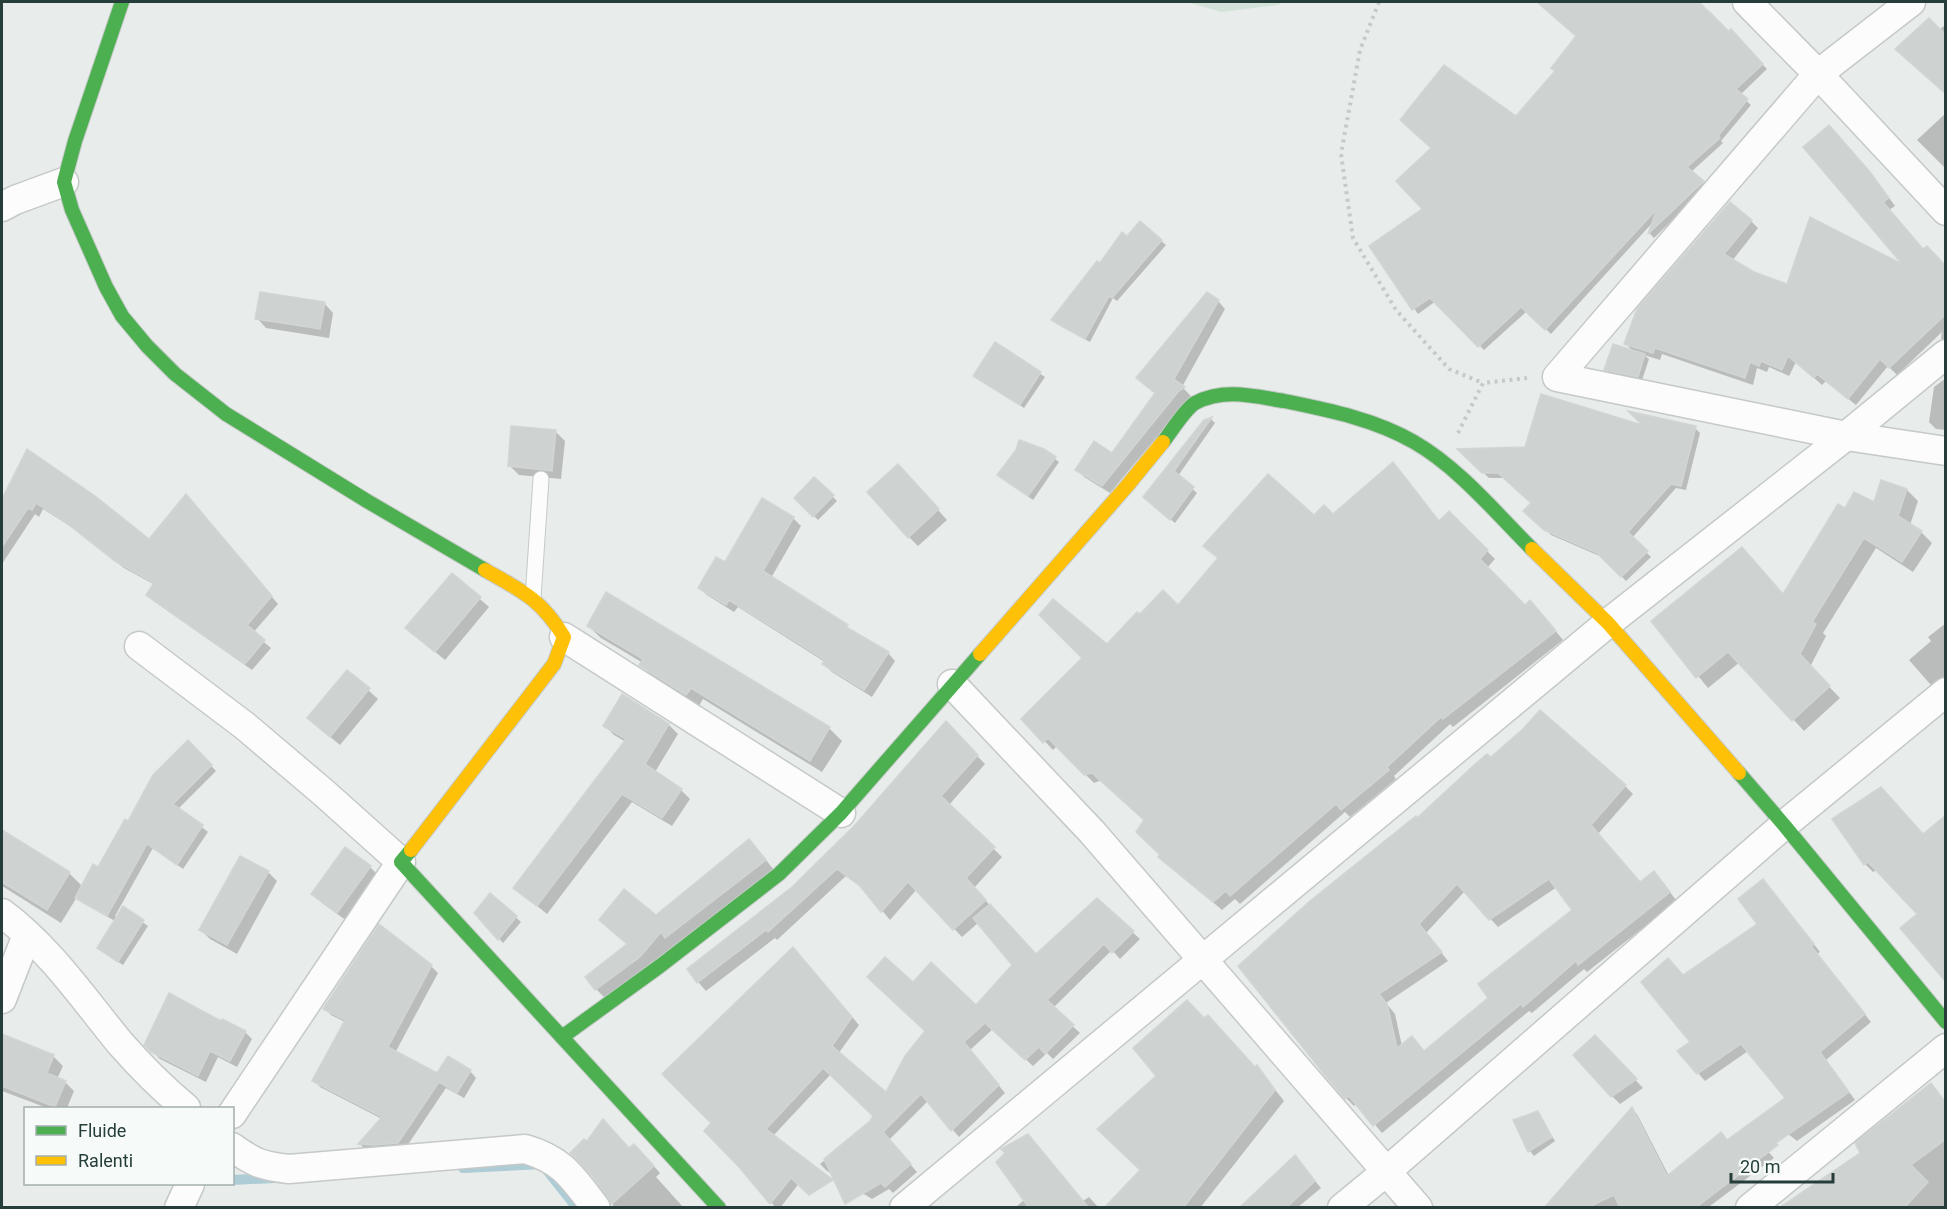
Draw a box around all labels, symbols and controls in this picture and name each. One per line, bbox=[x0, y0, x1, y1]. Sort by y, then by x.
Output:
legend bbox=[24, 1107, 234, 1185]
text: Fluide bbox=[78, 1120, 126, 1141]
scale bar bbox=[1731, 1146, 1833, 1184]
text: Ralenti bbox=[78, 1150, 133, 1171]
text: 20 m bbox=[1740, 1156, 1780, 1177]

